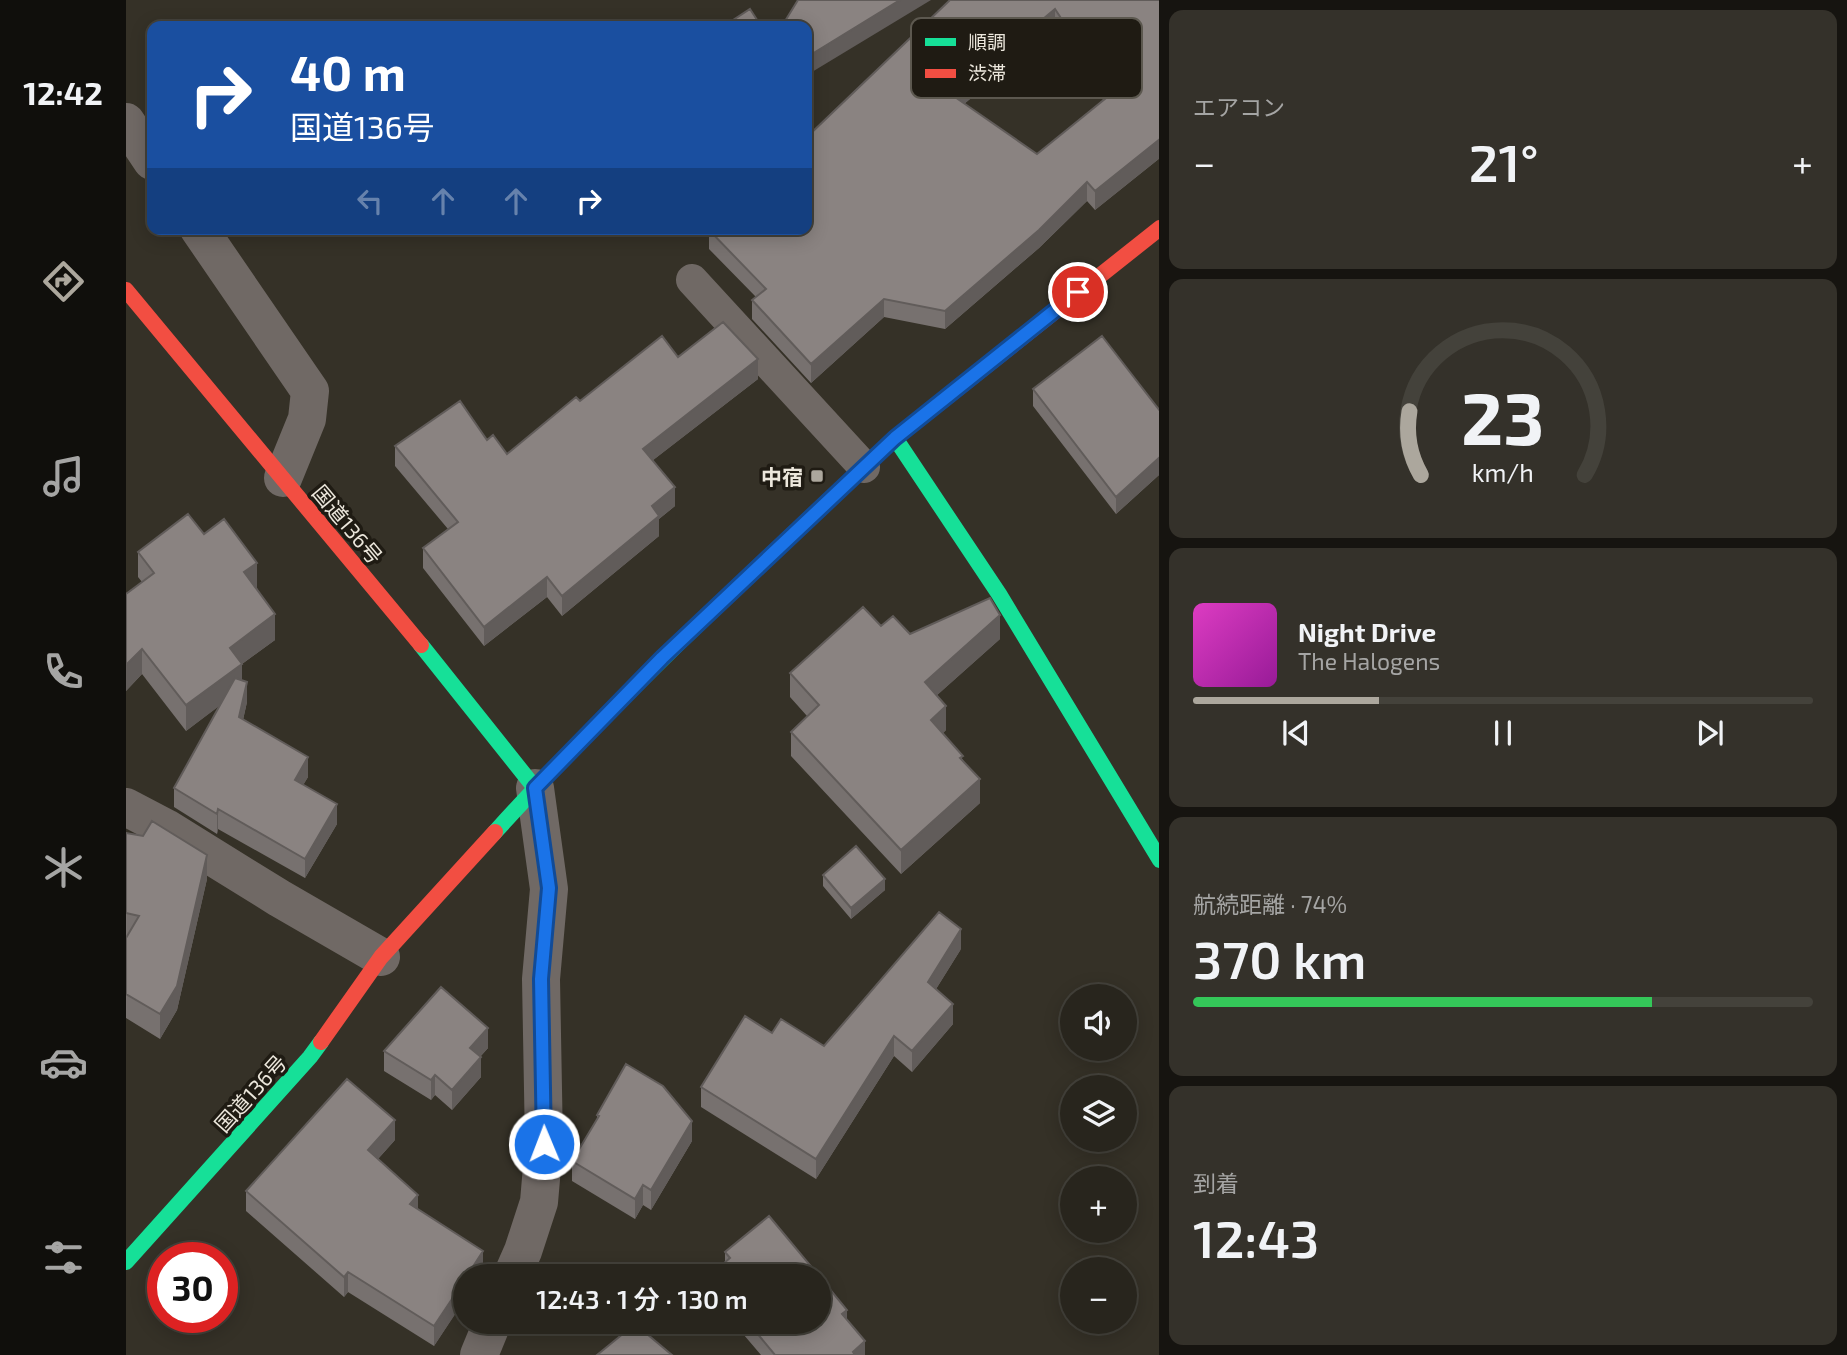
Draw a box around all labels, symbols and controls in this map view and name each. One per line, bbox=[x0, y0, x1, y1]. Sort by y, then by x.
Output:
legend bbox=[911, 18, 1142, 98]
text: 順調 bbox=[968, 30, 1006, 53]
text: 40 m bbox=[290, 42, 406, 101]
icon: right bbox=[175, 49, 266, 140]
text: 渋滞 bbox=[968, 61, 1006, 84]
text: 12:42 bbox=[23, 73, 103, 111]
text: エアコン bbox=[1193, 93, 1285, 121]
text: 国道136号 bbox=[290, 107, 435, 145]
text: 21° bbox=[1469, 130, 1539, 192]
text: − bbox=[1193, 139, 1215, 185]
text: + bbox=[1792, 139, 1813, 185]
icon: left bbox=[351, 182, 389, 220]
icon: ahead bbox=[424, 182, 462, 220]
icon: ahead bbox=[497, 182, 535, 220]
icon: right bbox=[570, 182, 608, 220]
icon: directions bbox=[39, 257, 88, 306]
pin bbox=[1048, 262, 1108, 322]
icon: arrive bbox=[1059, 273, 1097, 311]
text: 23 bbox=[1461, 372, 1545, 460]
icon: music bbox=[39, 452, 88, 501]
text: km/h bbox=[1472, 456, 1534, 486]
place label: 中宿 bbox=[761, 464, 803, 489]
marker: 中宿 bbox=[809, 468, 825, 484]
street label: 国道136号 bbox=[308, 480, 388, 568]
text: Night Drive bbox=[1298, 616, 1436, 647]
icon: phone bbox=[39, 647, 88, 696]
text: The Halogens bbox=[1298, 647, 1440, 675]
icon: previous bbox=[1277, 714, 1315, 752]
icon: pause bbox=[1484, 714, 1522, 752]
icon: next bbox=[1691, 714, 1729, 752]
icon: climate bbox=[39, 843, 88, 892]
text: 航続距離 · 74% bbox=[1193, 890, 1347, 918]
text: 370 km bbox=[1193, 927, 1367, 989]
map controls bbox=[1060, 984, 1137, 1334]
button: sound bbox=[1060, 984, 1137, 1061]
icon: car bbox=[39, 1038, 88, 1087]
street label: 国道136号 bbox=[209, 1049, 291, 1137]
button: layers bbox=[1060, 1075, 1137, 1152]
position arrow bbox=[507, 1107, 581, 1181]
button: + bbox=[1060, 1166, 1137, 1243]
text: 到着 bbox=[1193, 1169, 1239, 1197]
text: 12:43 bbox=[1193, 1206, 1319, 1268]
icon: filters bbox=[39, 1233, 88, 1282]
speed limit sign: 30 bbox=[147, 1242, 238, 1333]
button: − bbox=[1060, 1257, 1137, 1334]
text: 12:43 · 1 分 · 130 m bbox=[536, 1283, 748, 1314]

